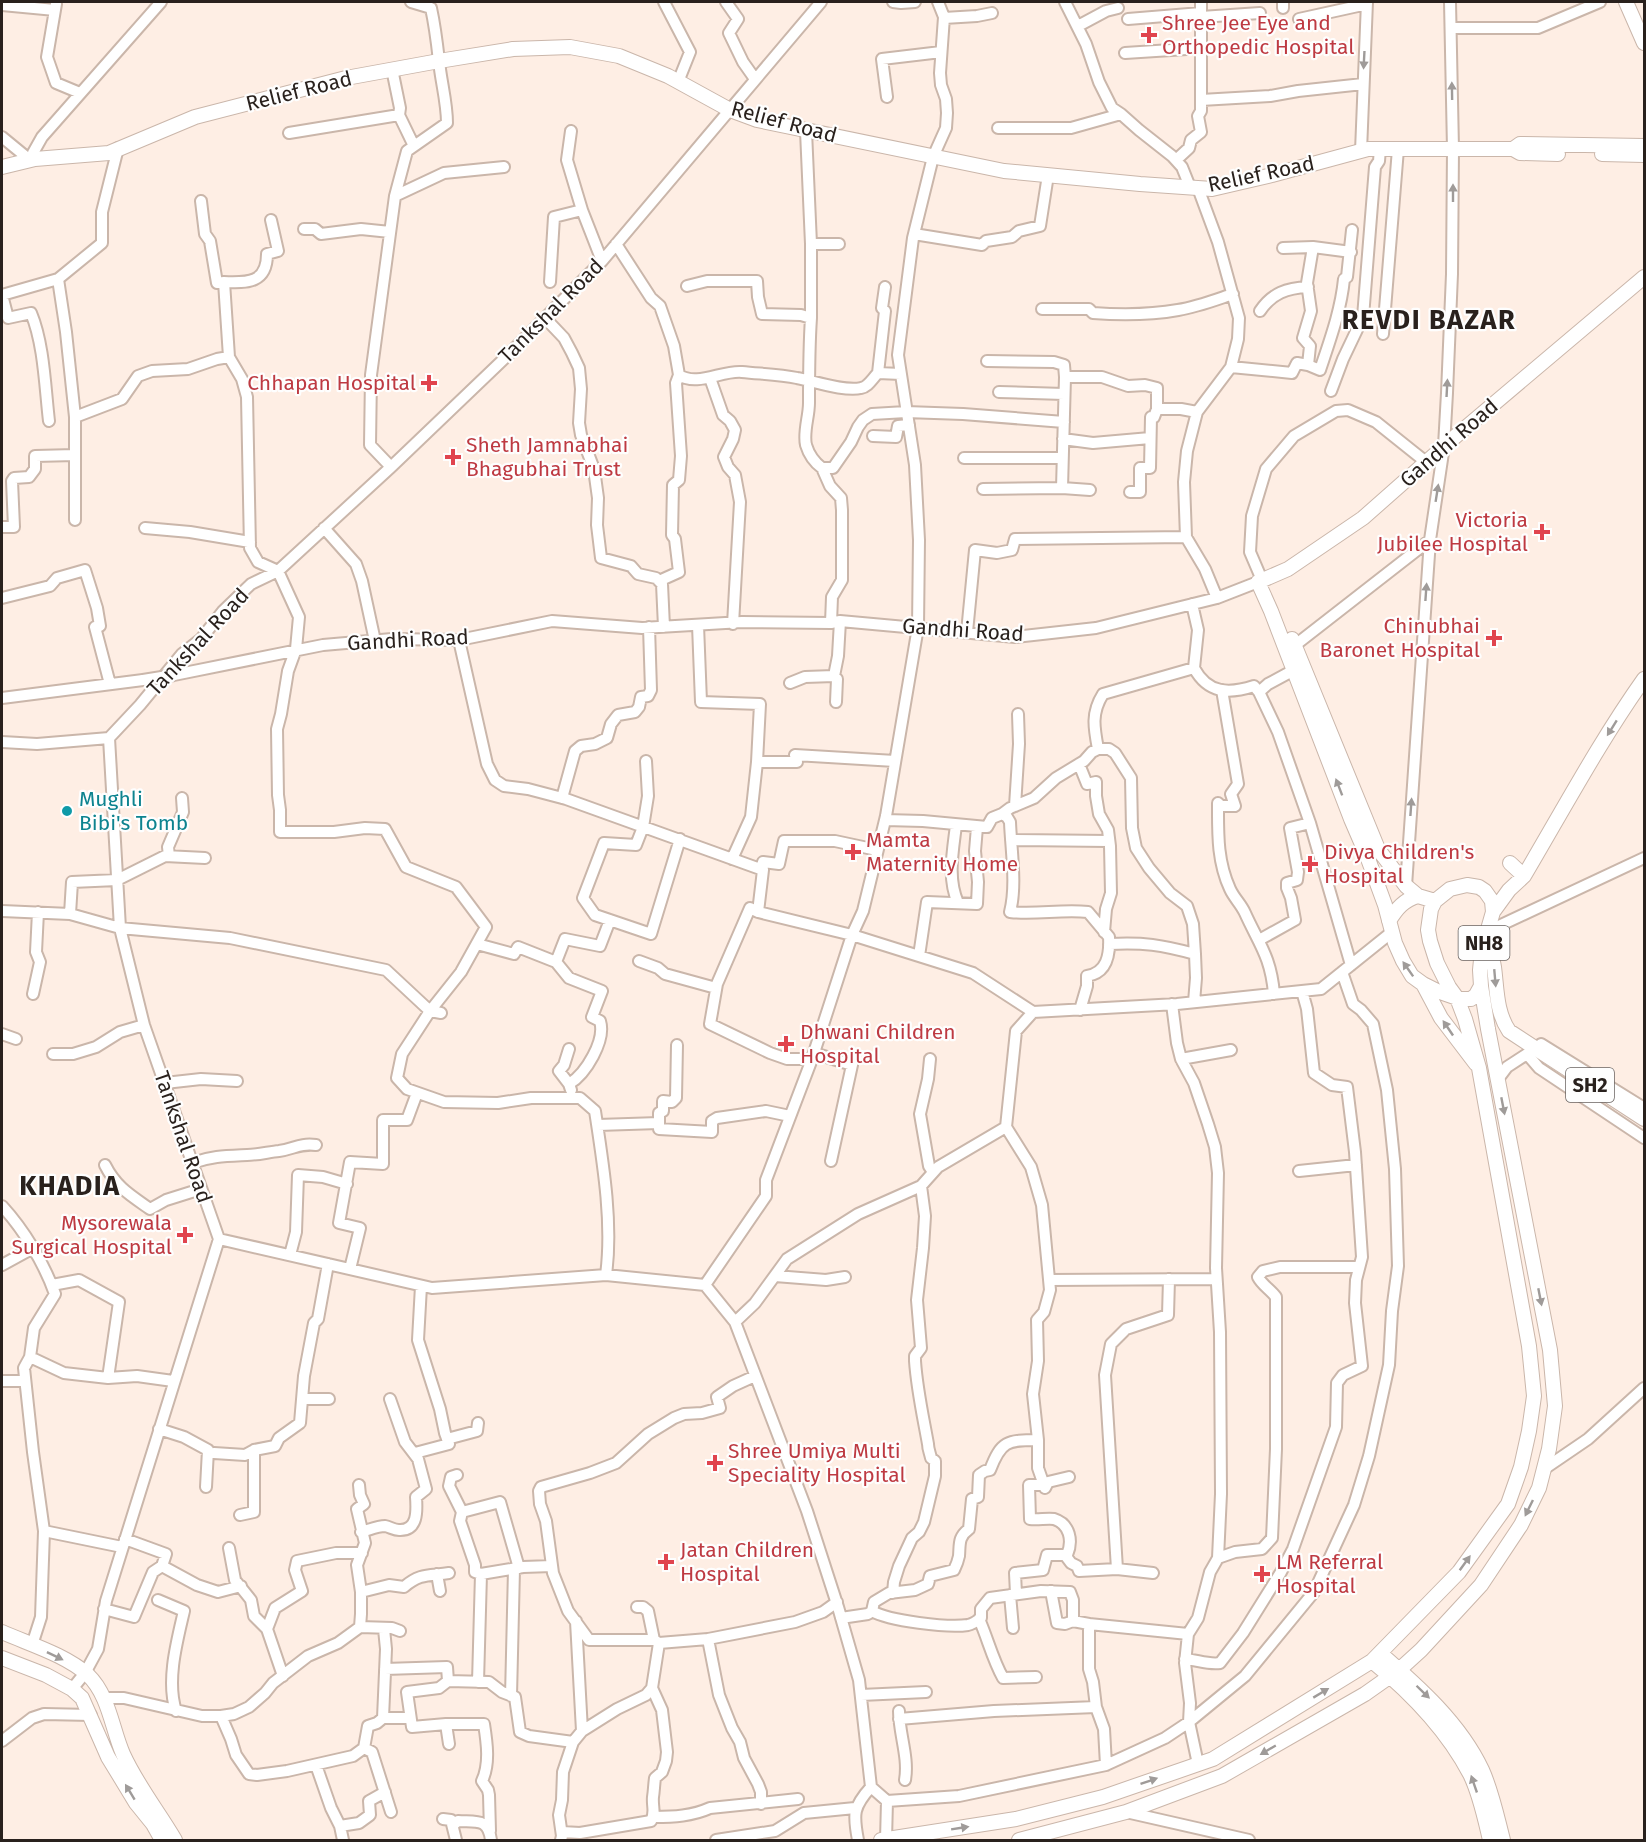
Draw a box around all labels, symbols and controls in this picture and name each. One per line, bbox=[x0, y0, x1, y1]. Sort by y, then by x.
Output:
place label: Shree Jee Eye and Orthopedic Hospital bbox=[1162, 10, 1354, 60]
marker: Shree Jee Eye and Orthopedic Hospital bbox=[1140, 26, 1158, 44]
one-way arrow bbox=[1359, 50, 1368, 69]
street label: Relief Road bbox=[243, 65, 355, 117]
one-way arrow bbox=[1447, 81, 1457, 100]
street label: Relief Road bbox=[728, 95, 840, 149]
street label: Relief Road bbox=[1205, 150, 1317, 198]
one-way arrow bbox=[1448, 183, 1458, 202]
street label: Tankshal Road bbox=[493, 253, 609, 369]
district label: REVDI BAZAR bbox=[1342, 304, 1516, 336]
place label: Chhapan Hospital bbox=[247, 370, 416, 396]
marker: Chhapan Hospital bbox=[420, 374, 438, 392]
one-way arrow bbox=[1443, 378, 1452, 397]
street label: Gandhi Road bbox=[1395, 393, 1503, 493]
place label: Sheth Jamnabhai Bhagubhai Trust bbox=[466, 432, 628, 482]
marker: Sheth Jamnabhai Bhagubhai Trust bbox=[444, 448, 462, 466]
one-way arrow bbox=[1432, 483, 1441, 502]
place label: Victoria Jubilee Hospital bbox=[1377, 507, 1528, 557]
marker: Victoria Jubilee Hospital bbox=[1533, 523, 1551, 541]
one-way arrow bbox=[1421, 582, 1431, 601]
street label: Tankshal Road bbox=[142, 583, 254, 701]
street label: Gandhi Road bbox=[901, 613, 1025, 647]
place label: Chinubhai Baronet Hospital bbox=[1320, 613, 1480, 663]
street label: Gandhi Road bbox=[347, 624, 469, 656]
marker: Chinubhai Baronet Hospital bbox=[1485, 629, 1503, 647]
one-way arrow bbox=[1607, 720, 1618, 736]
one-way arrow bbox=[1334, 778, 1344, 796]
place label: Mughli Bibi's Tomb bbox=[79, 786, 188, 836]
one-way arrow bbox=[1406, 797, 1416, 816]
marker: Mughli Bibi's Tomb bbox=[60, 804, 74, 818]
place label: Mamta Maternity Home bbox=[866, 827, 1018, 877]
place label: Divya Children's Hospital bbox=[1324, 839, 1475, 889]
marker: Mamta Maternity Home bbox=[844, 843, 862, 861]
marker: Divya Children's Hospital bbox=[1301, 855, 1319, 873]
road number: NH8 bbox=[1458, 926, 1510, 960]
one-way arrow bbox=[1402, 961, 1414, 977]
one-way arrow bbox=[1490, 969, 1500, 988]
place label: Dhwani Children Hospital bbox=[800, 1019, 955, 1069]
one-way arrow bbox=[1442, 1021, 1454, 1037]
marker: Dhwani Children Hospital bbox=[777, 1035, 795, 1053]
street label: Tankshal Road bbox=[148, 1068, 218, 1206]
road number: SH2 bbox=[1566, 1068, 1614, 1102]
one-way arrow bbox=[1499, 1096, 1508, 1115]
district label: KHADIA bbox=[19, 1170, 121, 1202]
place label: Mysorewala Surgical Hospital bbox=[11, 1210, 172, 1260]
marker: Mysorewala Surgical Hospital bbox=[176, 1226, 194, 1244]
one-way arrow bbox=[1536, 1288, 1545, 1307]
place label: Shree Umiya Multi Speciality Hospital bbox=[728, 1438, 906, 1488]
marker: Shree Umiya Multi Speciality Hospital bbox=[706, 1454, 724, 1472]
one-way arrow bbox=[1525, 1499, 1535, 1517]
place label: Jatan Children Hospital bbox=[680, 1537, 814, 1587]
place label: LM Referral Hospital bbox=[1276, 1549, 1383, 1599]
marker: Jatan Children Hospital bbox=[657, 1553, 675, 1571]
one-way arrow bbox=[1459, 1556, 1471, 1572]
marker: LM Referral Hospital bbox=[1253, 1565, 1271, 1583]
one-way arrow bbox=[47, 1651, 64, 1660]
one-way arrow bbox=[1416, 1685, 1430, 1699]
one-way arrow bbox=[1313, 1688, 1330, 1699]
one-way arrow bbox=[1259, 1745, 1276, 1755]
one-way arrow bbox=[1468, 1775, 1478, 1793]
one-way arrow bbox=[1140, 1776, 1158, 1786]
one-way arrow bbox=[124, 1784, 135, 1800]
one-way arrow bbox=[950, 1824, 969, 1833]

